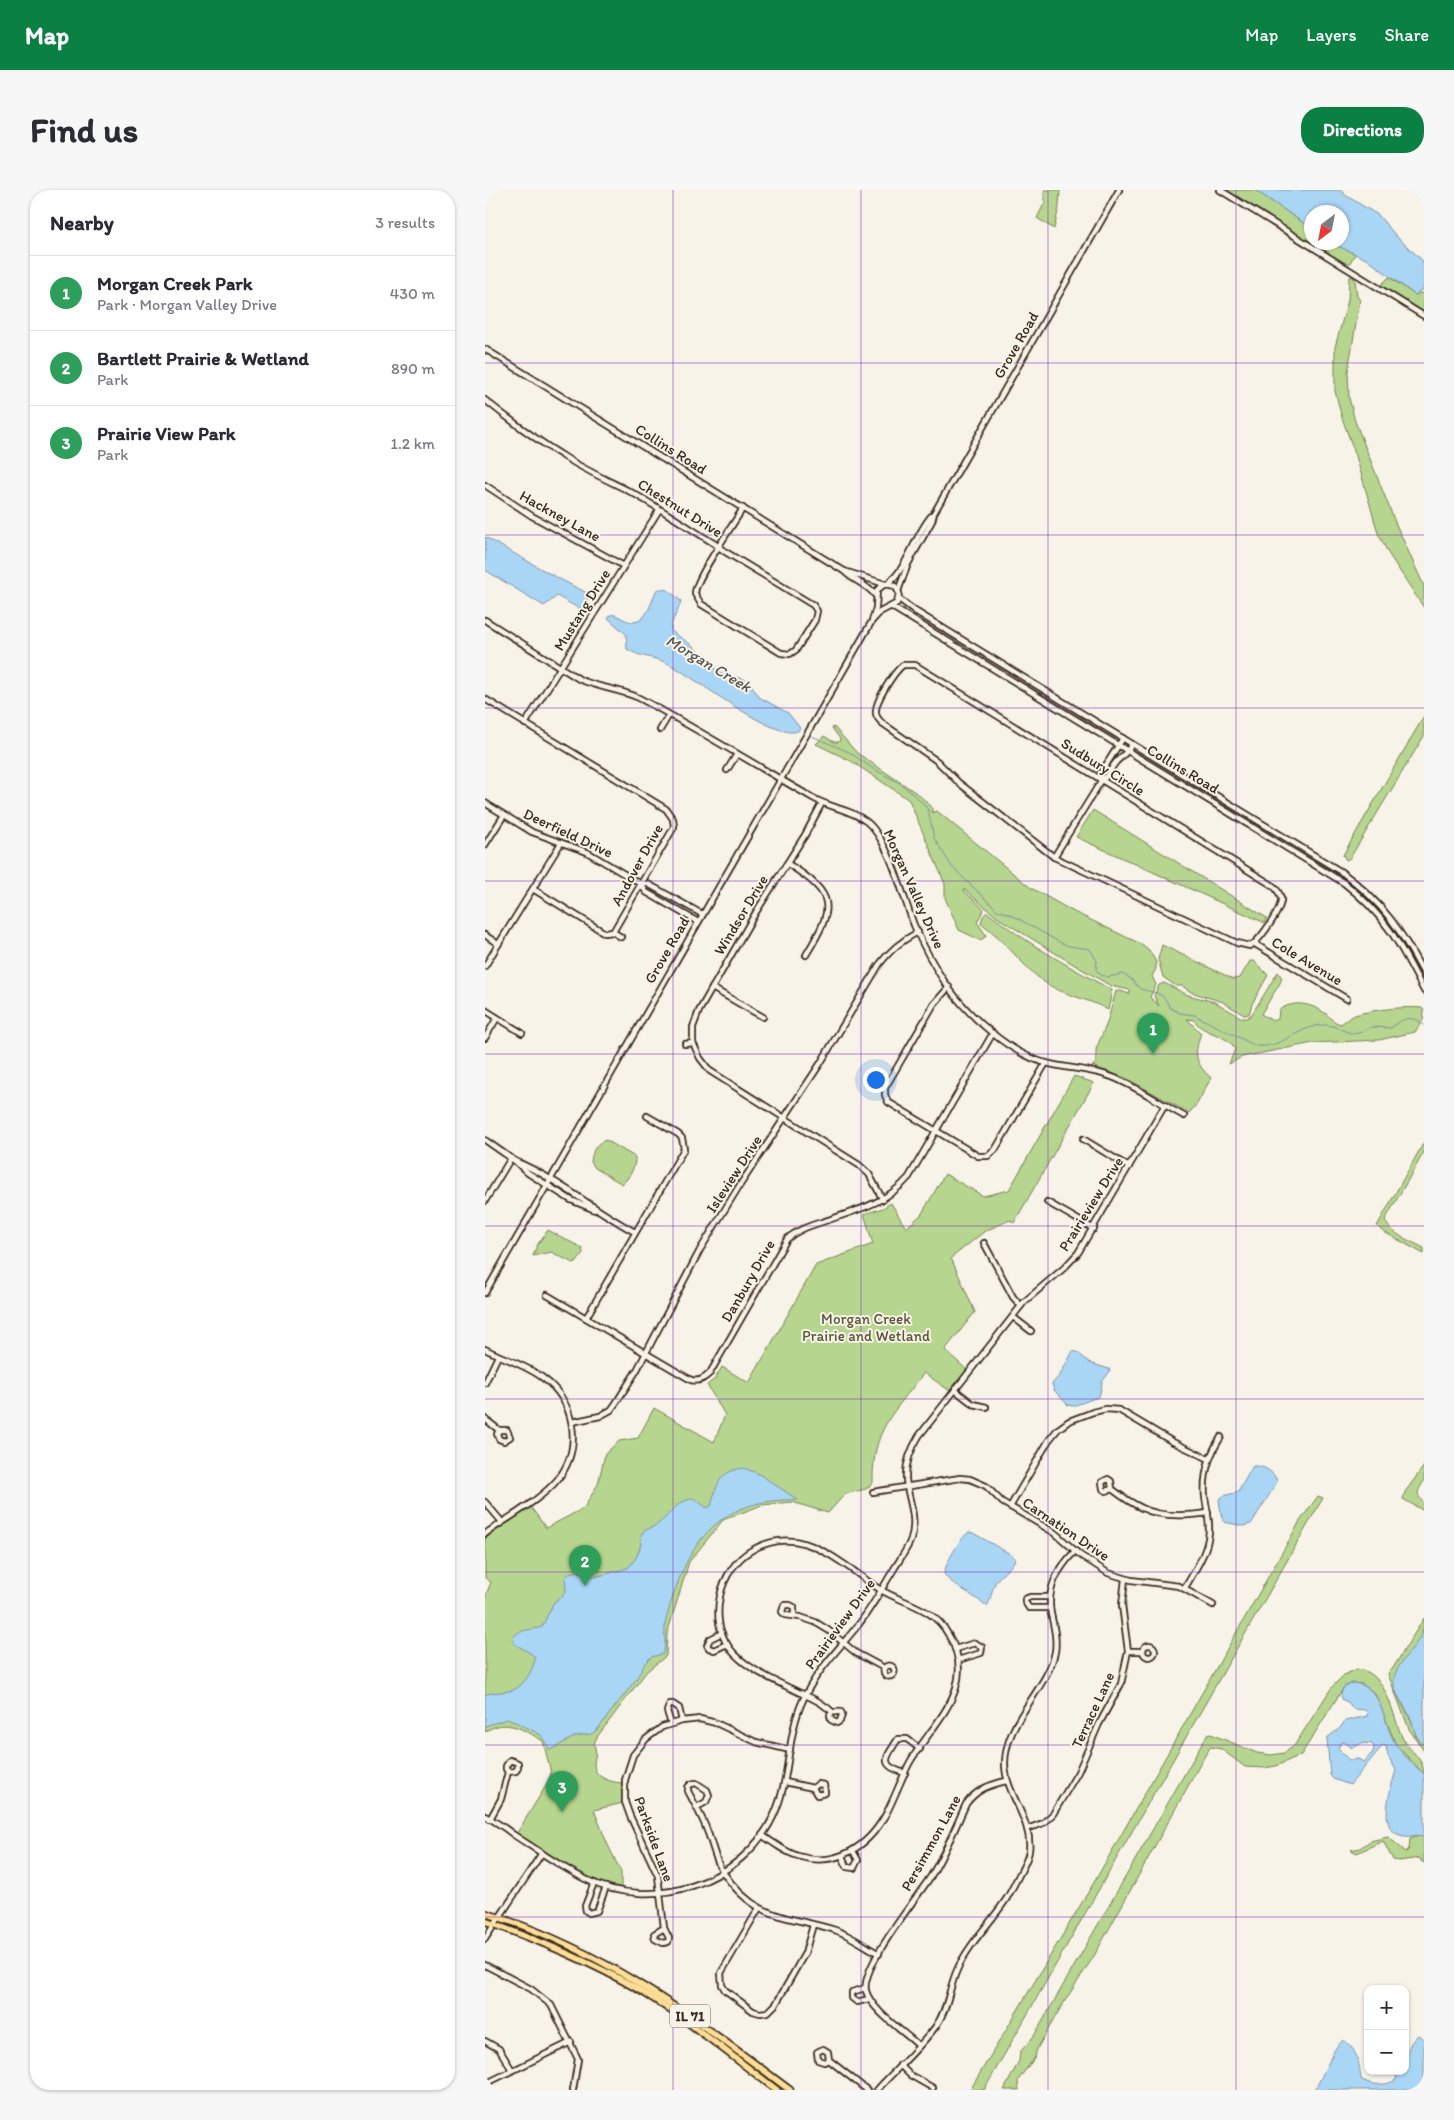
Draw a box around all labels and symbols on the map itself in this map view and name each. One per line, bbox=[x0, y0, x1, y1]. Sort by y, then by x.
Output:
north arrow bbox=[1304, 205, 1349, 250]
street label: Grove Road bbox=[990, 308, 1042, 382]
street label: Collins Road bbox=[632, 420, 710, 478]
street label: Chestnut Drive bbox=[634, 475, 726, 541]
street label: Hackney Lane bbox=[517, 486, 603, 546]
street label: Mustang Drive bbox=[550, 566, 614, 654]
water label: Morgan Creek bbox=[663, 631, 755, 697]
street label: Sudbury Circle bbox=[1058, 734, 1148, 800]
street label: Collins Road bbox=[1144, 740, 1222, 798]
street label: Deerfield Drive bbox=[520, 804, 616, 862]
street label: Andover Drive bbox=[607, 821, 667, 909]
street label: Morgan Valley Drive bbox=[880, 826, 948, 952]
street label: Windsor Drive bbox=[710, 872, 772, 958]
street label: Grove Road bbox=[641, 913, 693, 987]
street label: Cole Avenue bbox=[1268, 933, 1346, 989]
pin: 1 bbox=[1137, 1013, 1169, 1054]
your location bbox=[863, 1067, 889, 1093]
street label: Isleview Drive bbox=[702, 1132, 766, 1216]
street label: Prairieview Drive bbox=[1055, 1153, 1127, 1255]
street label: Danbury Drive bbox=[717, 1237, 779, 1325]
park label: Morgan Creek Prairie and Wetland bbox=[802, 1310, 930, 1345]
street label: Carnation Drive bbox=[1019, 1493, 1113, 1565]
pin: 2 bbox=[569, 1545, 601, 1586]
street label: Prairieview Drive bbox=[801, 1575, 879, 1673]
street label: Terrace Lane bbox=[1068, 1669, 1118, 1751]
pin: 3 bbox=[546, 1771, 578, 1812]
street label: Persimmon Lane bbox=[897, 1792, 965, 1894]
street label: Parkside Lane bbox=[630, 1794, 678, 1884]
road number: IL 71 bbox=[670, 2004, 710, 2028]

